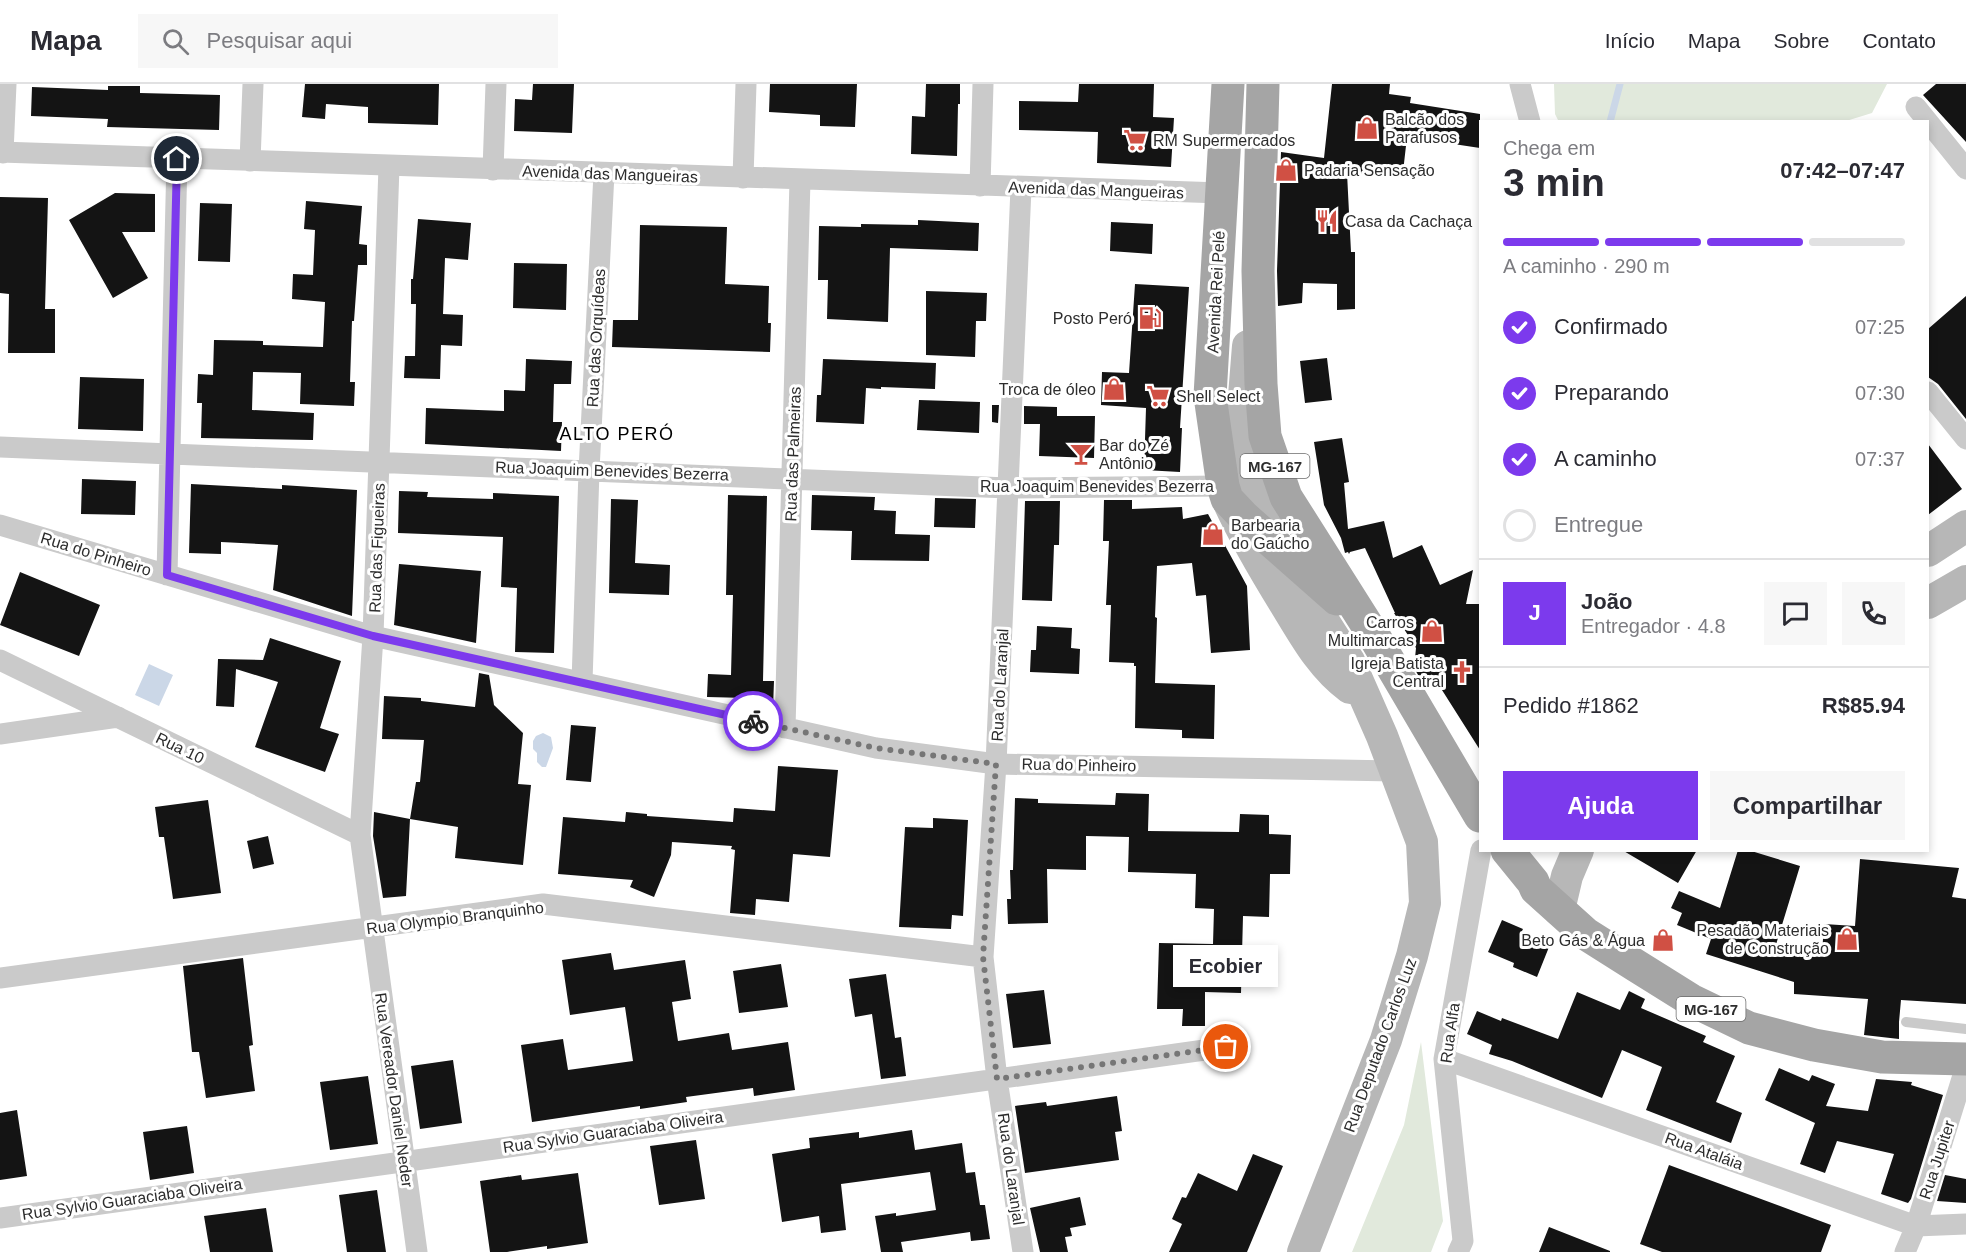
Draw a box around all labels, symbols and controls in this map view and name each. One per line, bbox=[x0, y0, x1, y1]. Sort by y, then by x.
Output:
search box bbox=[138, 14, 558, 68]
text: Mapa bbox=[30, 25, 102, 56]
icon: search bbox=[159, 25, 192, 58]
text: Pesquisar aqui bbox=[207, 28, 352, 53]
text: Início bbox=[1605, 29, 1655, 52]
text: Mapa bbox=[1688, 29, 1740, 52]
text: Sobre bbox=[1773, 29, 1829, 52]
text: Contato bbox=[1862, 29, 1936, 52]
place label: Balcão dos Parafusos bbox=[1385, 111, 1464, 146]
shop icon: Balcão dos Parafusos bbox=[1354, 115, 1380, 141]
supermarket icon: RM Supermercados bbox=[1122, 127, 1148, 153]
place label: RM Supermercados bbox=[1153, 132, 1295, 149]
pin bbox=[151, 133, 202, 184]
text: Chega em bbox=[1503, 137, 1595, 159]
icon: home bbox=[160, 142, 193, 175]
shop icon: Padaria Sensação bbox=[1273, 157, 1299, 183]
text: 07:42–07:47 bbox=[1780, 158, 1905, 183]
text: 3 min bbox=[1503, 161, 1605, 204]
street label: Avenida das Mangueiras bbox=[522, 162, 698, 186]
place label: Padaria Sensação bbox=[1304, 162, 1435, 179]
street label: Avenida das Mangueiras bbox=[1008, 178, 1184, 202]
restaurant icon: Casa da Cachaça bbox=[1314, 208, 1340, 234]
place label: Casa da Cachaça bbox=[1345, 213, 1472, 230]
street label: Avenida Rei Pelé bbox=[1204, 230, 1228, 354]
text: A caminho · 290 m bbox=[1503, 255, 1670, 277]
street label: Rua das Orquídeas bbox=[584, 268, 608, 408]
fuel station icon: Posto Peró bbox=[1137, 305, 1163, 331]
place label: Posto Peró bbox=[1053, 310, 1132, 327]
icon: check bbox=[1503, 311, 1536, 344]
text: Confirmado bbox=[1554, 314, 1668, 339]
text: 07:25 bbox=[1855, 316, 1905, 338]
shop icon: Troca de óleo bbox=[1101, 376, 1127, 402]
icon: check bbox=[1503, 377, 1536, 410]
text: Preparando bbox=[1554, 380, 1669, 405]
place label: Troca de óleo bbox=[999, 381, 1096, 398]
text: 07:30 bbox=[1855, 382, 1905, 404]
supermarket icon: Shell Select bbox=[1145, 383, 1171, 409]
street label: Rua das Palmeiras bbox=[782, 386, 804, 522]
place label: Shell Select bbox=[1176, 388, 1261, 405]
district label: ALTO PERÓ bbox=[560, 423, 674, 444]
place label: Bar do Zé Antônio bbox=[1099, 437, 1169, 472]
bar icon: Bar do Zé Antônio bbox=[1068, 441, 1094, 467]
icon: check bbox=[1503, 443, 1536, 476]
text: A caminho bbox=[1554, 446, 1657, 471]
text: 07:37 bbox=[1855, 448, 1905, 470]
road number: MG-167 bbox=[1240, 454, 1310, 478]
street label: Rua Joaquim Benevides Bezerra bbox=[495, 458, 729, 484]
street label: Rua Joaquim Benevides Bezerra bbox=[980, 478, 1214, 495]
street label: Rua das Figueiras bbox=[366, 483, 388, 613]
text: Entregue bbox=[1554, 512, 1643, 537]
place label: Barbearia do Gaúcho bbox=[1231, 517, 1309, 552]
shop icon: Barbearia do Gaúcho bbox=[1200, 521, 1226, 547]
street label: Rua do Pinheiro bbox=[39, 529, 153, 579]
button: chat bbox=[1764, 582, 1827, 645]
button: phone bbox=[1842, 582, 1905, 645]
text: João bbox=[1581, 589, 1632, 614]
text: J bbox=[1528, 600, 1541, 625]
place label: Carros Multimarcas bbox=[1328, 614, 1414, 649]
text: Entregador · 4.8 bbox=[1581, 615, 1726, 637]
shop icon: Carros Multimarcas bbox=[1419, 618, 1445, 644]
street label: Rua do Laranjal bbox=[989, 628, 1011, 742]
place label: Igreja Batista Central bbox=[1351, 655, 1444, 690]
church icon: Igreja Batista Central bbox=[1449, 659, 1475, 685]
courier bbox=[723, 691, 783, 751]
text: Pedido #1862 bbox=[1503, 693, 1639, 718]
text: R$85.94 bbox=[1822, 693, 1905, 718]
icon: bike bbox=[737, 705, 770, 738]
street label: Rua 10 bbox=[153, 729, 207, 767]
street label: Rua do Pinheiro bbox=[1021, 755, 1137, 775]
button: Ajuda bbox=[1503, 771, 1698, 840]
button: Compartilhar bbox=[1710, 771, 1905, 840]
street label: Rua Olympio Branquinho bbox=[365, 899, 545, 937]
place label: Pesadão Materiais de Construção bbox=[1696, 922, 1829, 957]
shop icon: Pesadão Materiais de Construção bbox=[1834, 926, 1860, 952]
shop icon: Beto Gás & Água bbox=[1650, 927, 1676, 953]
place label: Beto Gás & Água bbox=[1521, 931, 1645, 949]
callout: Ecobier bbox=[1174, 945, 1278, 987]
text: Ecobier bbox=[1189, 955, 1262, 977]
street label: Rua Deputado Carlos Luz bbox=[1341, 956, 1419, 1134]
street label: Rua Vereador Daniel Neder bbox=[372, 991, 416, 1189]
road number: MG-167 bbox=[1676, 997, 1746, 1021]
street label: Rua Alfa bbox=[1437, 1002, 1463, 1064]
pin bbox=[1200, 1021, 1251, 1072]
icon: bag bbox=[1209, 1030, 1242, 1063]
street label: Rua Sylvio Guaraciaba Oliveira bbox=[502, 1108, 724, 1156]
street label: Rua do Laranjal bbox=[995, 1112, 1027, 1226]
street label: Rua Jupiter bbox=[1916, 1118, 1958, 1202]
street label: Rua Ataláia bbox=[1663, 1129, 1745, 1173]
street label: Rua Sylvio Guaraciaba Oliveira bbox=[21, 1175, 243, 1223]

